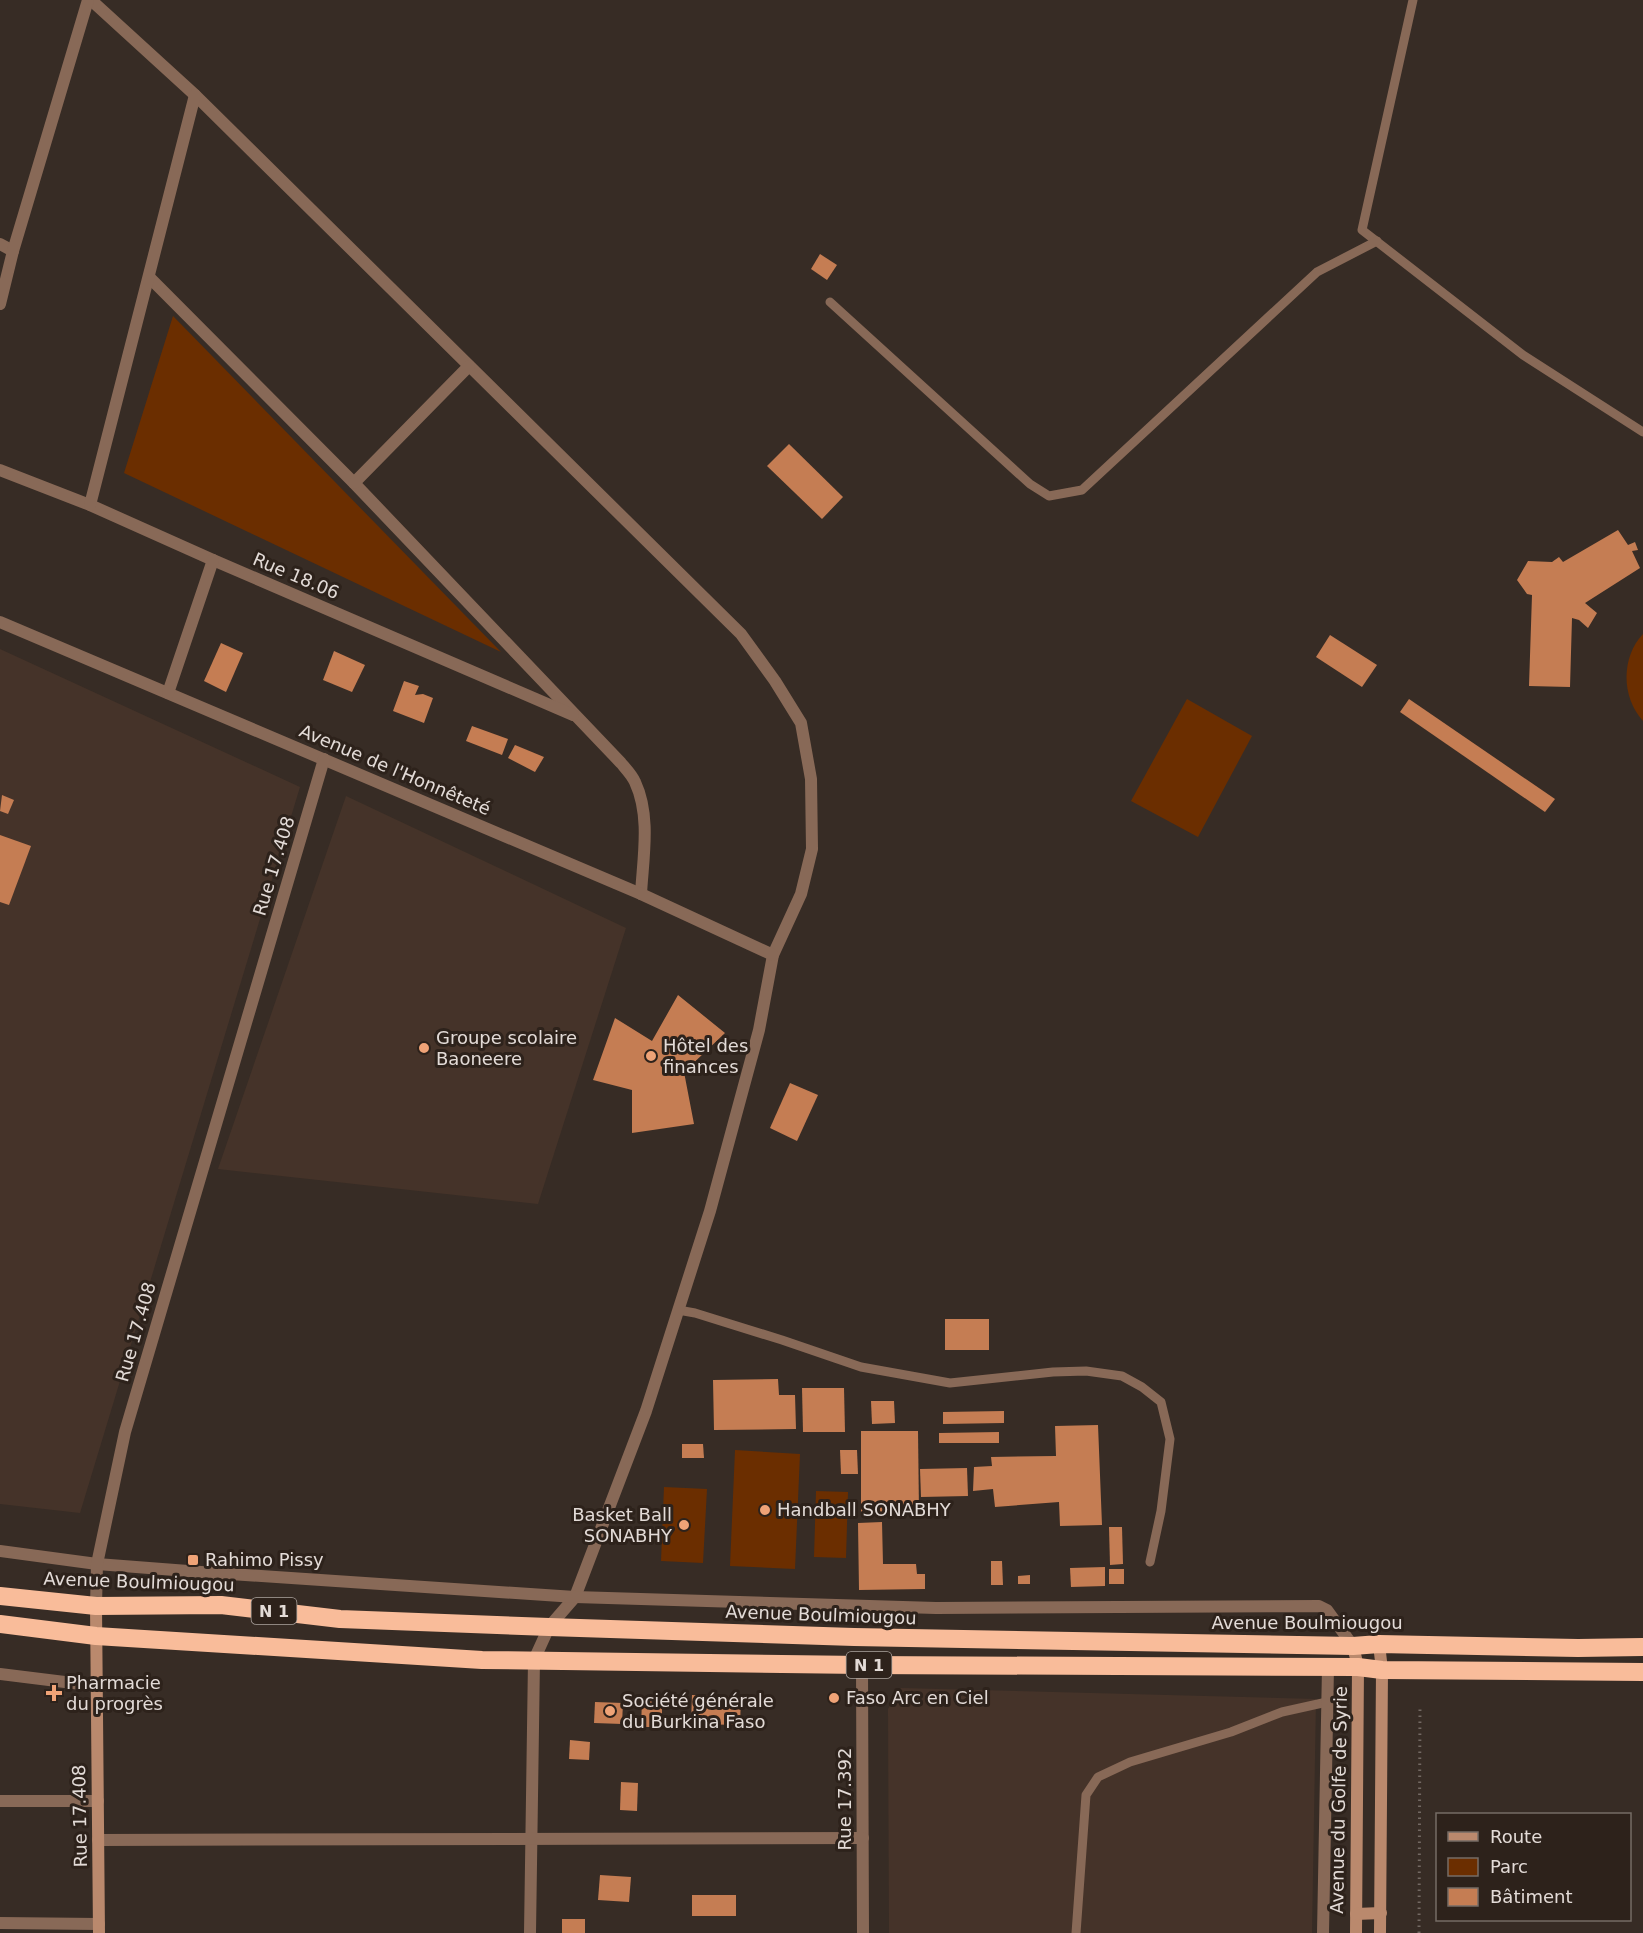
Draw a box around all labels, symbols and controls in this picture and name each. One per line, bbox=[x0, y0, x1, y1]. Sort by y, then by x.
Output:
street label: Rue 18.06 bbox=[250, 548, 342, 603]
street label: Avenue de l'Honnêteté bbox=[297, 720, 494, 819]
street label: Rue 17.408 bbox=[248, 814, 299, 918]
place label: Groupe scolaire Baoneere bbox=[436, 1027, 577, 1069]
place label: Hôtel des finances bbox=[663, 1035, 748, 1077]
marker: Groupe scolaire Baoneere bbox=[417, 1041, 431, 1055]
marker: Hôtel des finances bbox=[644, 1049, 658, 1063]
street label: Rue 17.408 bbox=[111, 1280, 160, 1384]
place label: Handball SONABHY bbox=[777, 1499, 952, 1520]
marker: Handball SONABHY bbox=[758, 1503, 772, 1517]
place label: Basket Ball SONABHY bbox=[572, 1504, 673, 1546]
marker: Basket Ball SONABHY bbox=[677, 1518, 691, 1532]
place label: Rahimo Pissy bbox=[205, 1549, 324, 1570]
marker: Rahimo Pissy bbox=[186, 1553, 200, 1567]
street label: Avenue Boulmiougou bbox=[43, 1568, 235, 1595]
road number: N 1 bbox=[252, 1598, 296, 1624]
street label: Avenue Boulmiougou bbox=[725, 1601, 917, 1628]
street label: Avenue Boulmiougou bbox=[1211, 1612, 1403, 1633]
road number: N 1 bbox=[846, 1652, 892, 1678]
place label: Pharmacie du progrès bbox=[66, 1672, 163, 1714]
marker: Pharmacie du progrès bbox=[47, 1686, 61, 1700]
street label: Avenue du Golfe de Syrie bbox=[1326, 1686, 1351, 1914]
place label: Faso Arc en Ciel bbox=[846, 1687, 989, 1708]
place label: Société générale du Burkina Faso bbox=[622, 1690, 774, 1732]
marker: Faso Arc en Ciel bbox=[827, 1691, 841, 1705]
marker: Société générale du Burkina Faso bbox=[603, 1704, 617, 1718]
street label: Rue 17.392 bbox=[834, 1748, 855, 1850]
street label: Rue 17.408 bbox=[68, 1764, 91, 1868]
legend bbox=[1436, 1813, 1631, 1921]
text: Route bbox=[1490, 1826, 1542, 1847]
text: Parc bbox=[1490, 1856, 1528, 1877]
text: Bâtiment bbox=[1490, 1886, 1573, 1907]

